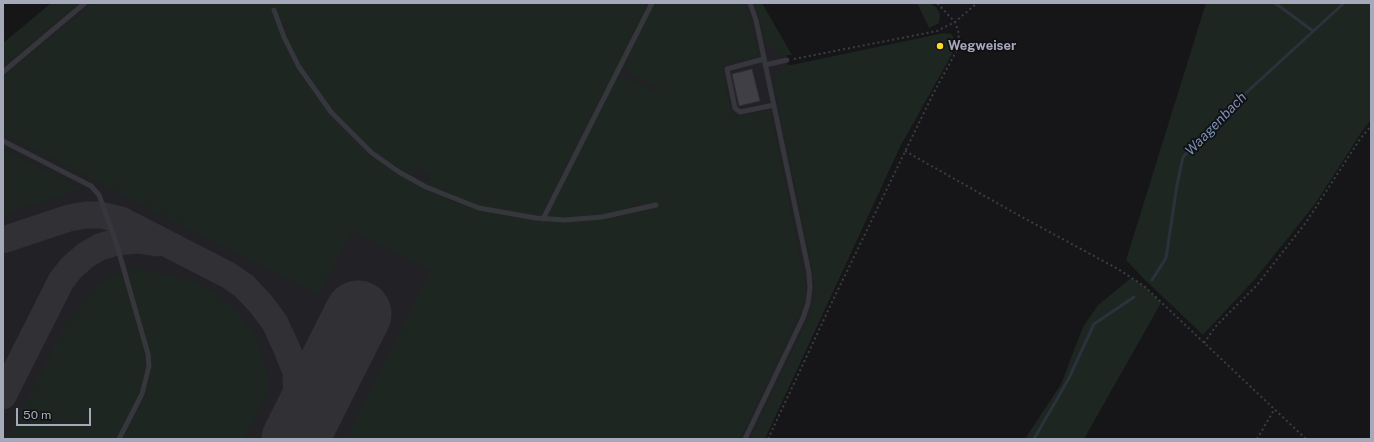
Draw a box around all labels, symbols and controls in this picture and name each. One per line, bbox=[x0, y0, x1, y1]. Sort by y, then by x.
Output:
place label: Wegweiser bbox=[948, 38, 1016, 54]
marker: Wegweiser bbox=[935, 41, 945, 51]
water label: Waagenbach bbox=[1182, 89, 1250, 159]
scale bar bbox=[18, 400, 93, 426]
text: 50 m bbox=[23, 408, 51, 422]

